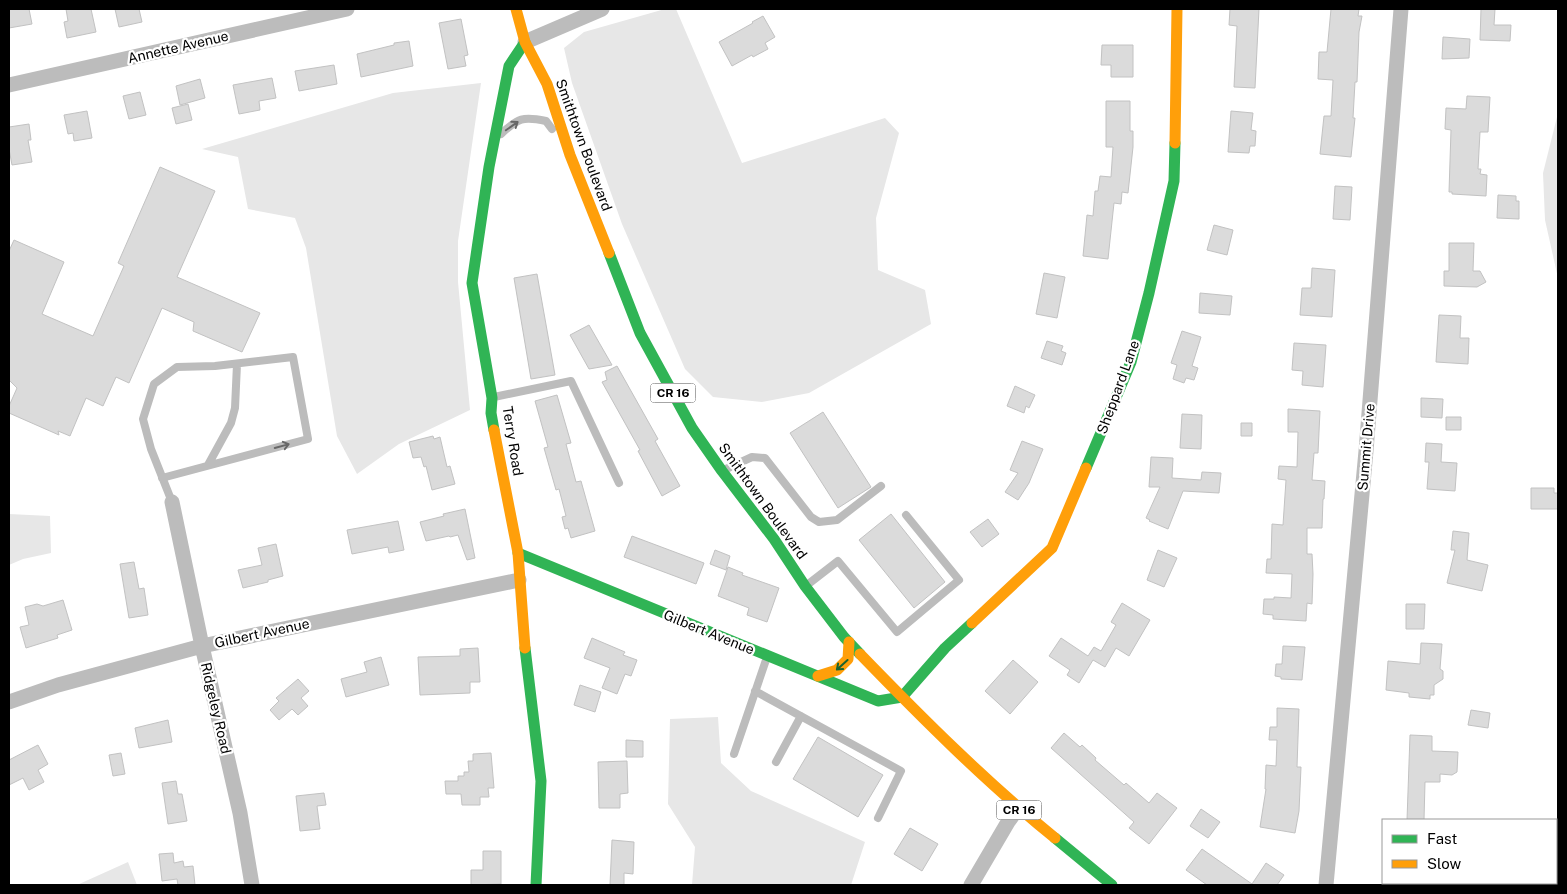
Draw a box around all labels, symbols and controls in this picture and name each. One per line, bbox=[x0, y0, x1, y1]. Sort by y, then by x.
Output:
street label: Annette Avenue bbox=[126, 28, 230, 66]
street label: Smithtown Boulevard bbox=[553, 77, 615, 213]
one-way arrow bbox=[505, 120, 519, 131]
street label: Sheppard Lane bbox=[1094, 338, 1142, 436]
road number: CR 16 bbox=[650, 383, 696, 402]
street label: Summit Drive bbox=[1354, 403, 1378, 491]
street label: Terry Road bbox=[500, 405, 526, 477]
street label: Smithtown Boulevard bbox=[716, 440, 810, 562]
one-way arrow bbox=[274, 441, 290, 450]
street label: Gilbert Avenue bbox=[661, 607, 757, 658]
street label: Gilbert Avenue bbox=[213, 615, 311, 651]
one-way arrow bbox=[835, 659, 848, 671]
street label: Ridgeley Road bbox=[198, 661, 234, 755]
road number: CR 16 bbox=[996, 800, 1042, 820]
legend bbox=[1382, 819, 1557, 884]
text: Fast bbox=[1427, 830, 1457, 847]
text: Slow bbox=[1427, 855, 1462, 872]

